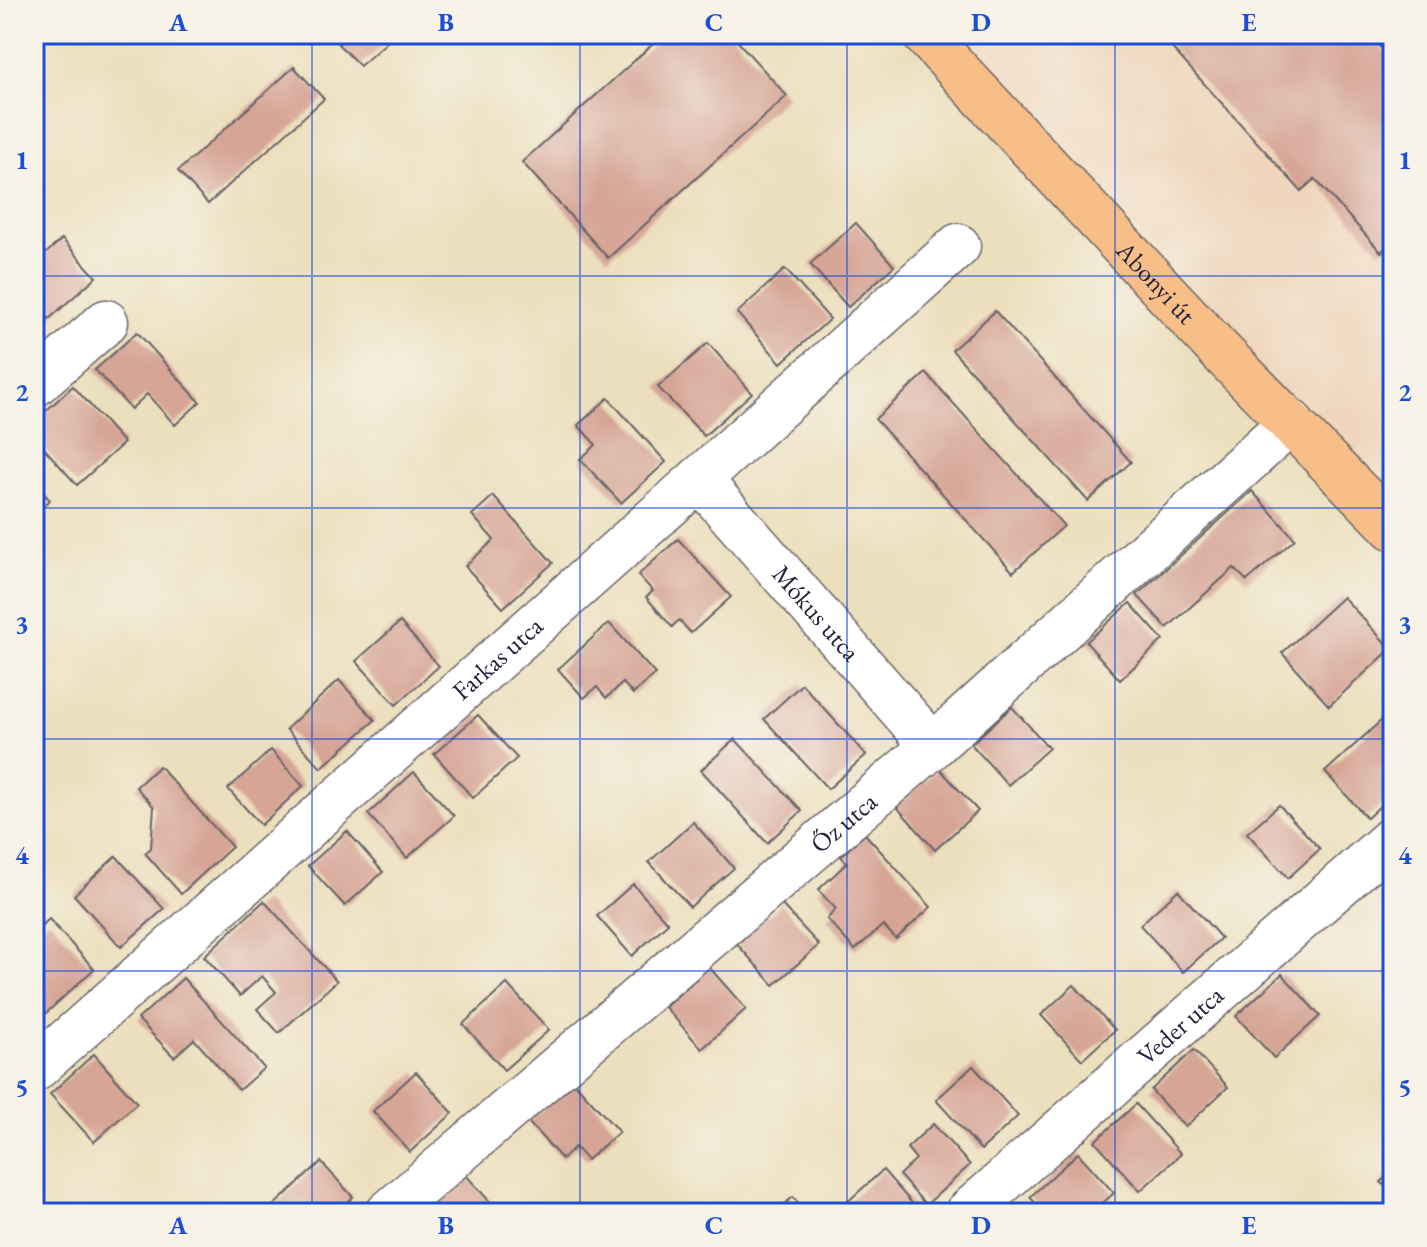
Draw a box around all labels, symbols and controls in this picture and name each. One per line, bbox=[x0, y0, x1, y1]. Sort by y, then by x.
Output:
text: A bbox=[168, 5, 188, 39]
text: B bbox=[438, 5, 454, 39]
text: C bbox=[705, 5, 723, 39]
text: D bbox=[971, 5, 991, 39]
text: E bbox=[1242, 5, 1257, 39]
text: 1 bbox=[15, 143, 29, 177]
text: 1 bbox=[1398, 143, 1412, 177]
street label: Abonyi út bbox=[1108, 233, 1203, 331]
text: 2 bbox=[15, 375, 29, 409]
text: 2 bbox=[1398, 375, 1412, 409]
street label: Mókus utca bbox=[765, 558, 868, 669]
text: 3 bbox=[15, 607, 29, 641]
text: 3 bbox=[1398, 607, 1412, 641]
street label: Farkas utca bbox=[445, 608, 550, 707]
street label: Őz utca bbox=[803, 784, 885, 861]
text: 4 bbox=[15, 838, 29, 872]
text: 4 bbox=[1398, 838, 1412, 872]
street label: Veder utca bbox=[1130, 978, 1231, 1073]
text: 5 bbox=[15, 1070, 29, 1104]
text: 5 bbox=[1398, 1070, 1412, 1104]
text: A bbox=[168, 1208, 188, 1242]
text: B bbox=[438, 1208, 454, 1242]
text: C bbox=[705, 1208, 723, 1242]
text: D bbox=[971, 1208, 991, 1242]
text: E bbox=[1242, 1208, 1257, 1242]

